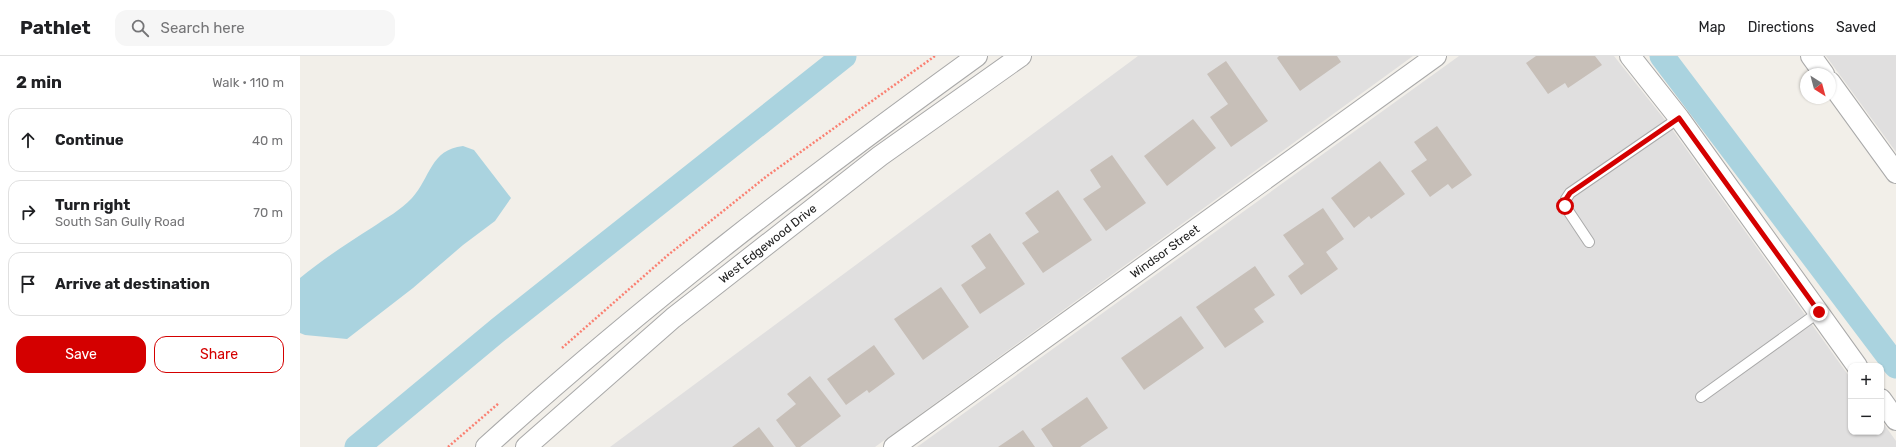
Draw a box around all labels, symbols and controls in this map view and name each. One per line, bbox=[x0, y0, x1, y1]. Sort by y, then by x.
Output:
search box bbox=[115, 10, 395, 46]
text: Pathlet bbox=[20, 16, 91, 39]
icon: search bbox=[129, 17, 151, 39]
text: Search here bbox=[161, 19, 245, 37]
text: Map bbox=[1699, 19, 1726, 36]
text: Directions bbox=[1748, 19, 1814, 36]
text: Saved bbox=[1836, 19, 1876, 36]
north arrow bbox=[1800, 68, 1836, 104]
text: 2 min bbox=[16, 72, 62, 92]
text: Walk · 110 m bbox=[212, 75, 284, 90]
icon: ahead bbox=[17, 129, 39, 151]
text: Continue bbox=[55, 131, 124, 149]
text: 40 m bbox=[252, 133, 283, 148]
text: Turn right bbox=[55, 196, 130, 214]
route start bbox=[1556, 197, 1574, 215]
icon: right bbox=[17, 201, 39, 223]
street label: West Edgewood Drive bbox=[716, 201, 820, 286]
text: 70 m bbox=[253, 205, 283, 220]
text: South San Gully Road bbox=[55, 214, 185, 229]
street label: Windsor Street bbox=[1128, 222, 1202, 281]
icon: arrive bbox=[17, 273, 39, 295]
text: Arrive at destination bbox=[55, 275, 210, 293]
route end bbox=[1810, 303, 1828, 321]
button: Save bbox=[16, 336, 146, 373]
button: Share bbox=[154, 336, 284, 373]
map controls bbox=[1848, 363, 1884, 435]
button: + bbox=[1848, 363, 1884, 399]
button: − bbox=[1848, 399, 1884, 435]

